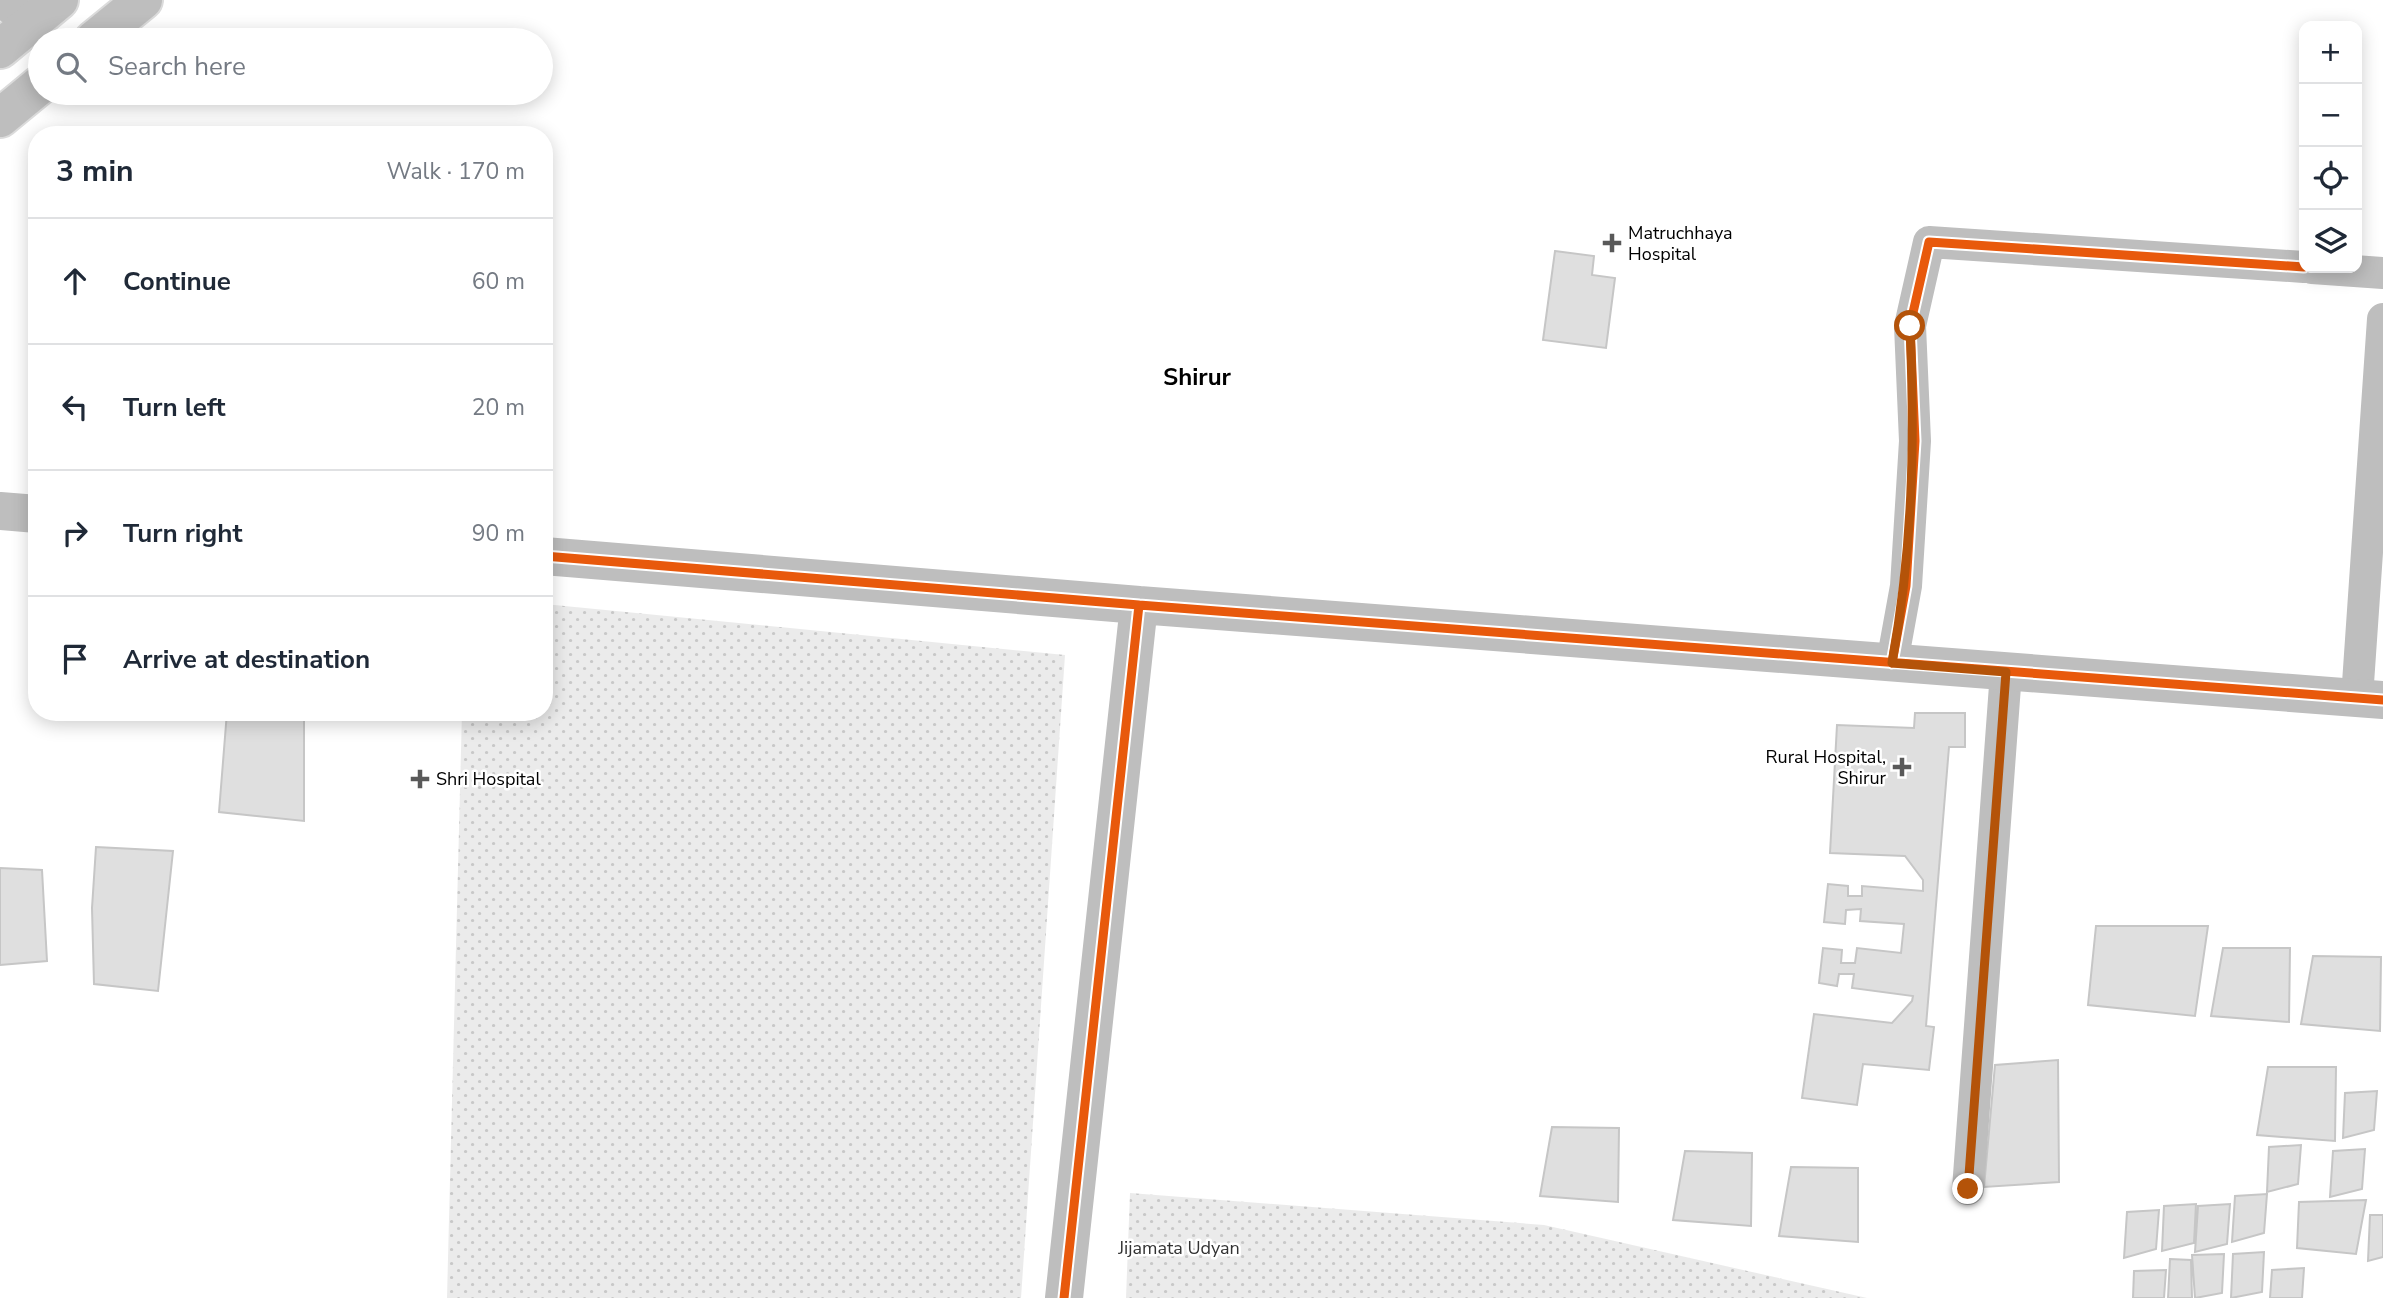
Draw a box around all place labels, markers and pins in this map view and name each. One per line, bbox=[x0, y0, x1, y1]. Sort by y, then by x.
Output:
place label: Matruchhaya Hospital bbox=[1628, 221, 1733, 266]
marker: Matruchhaya Hospital bbox=[1602, 233, 1622, 253]
place label: Rural Hospital, Shirur bbox=[1766, 745, 1887, 790]
marker: Rural Hospital, Shirur bbox=[1892, 757, 1912, 777]
place label: Shri Hospital bbox=[436, 767, 541, 791]
marker: Shri Hospital bbox=[410, 769, 430, 789]

